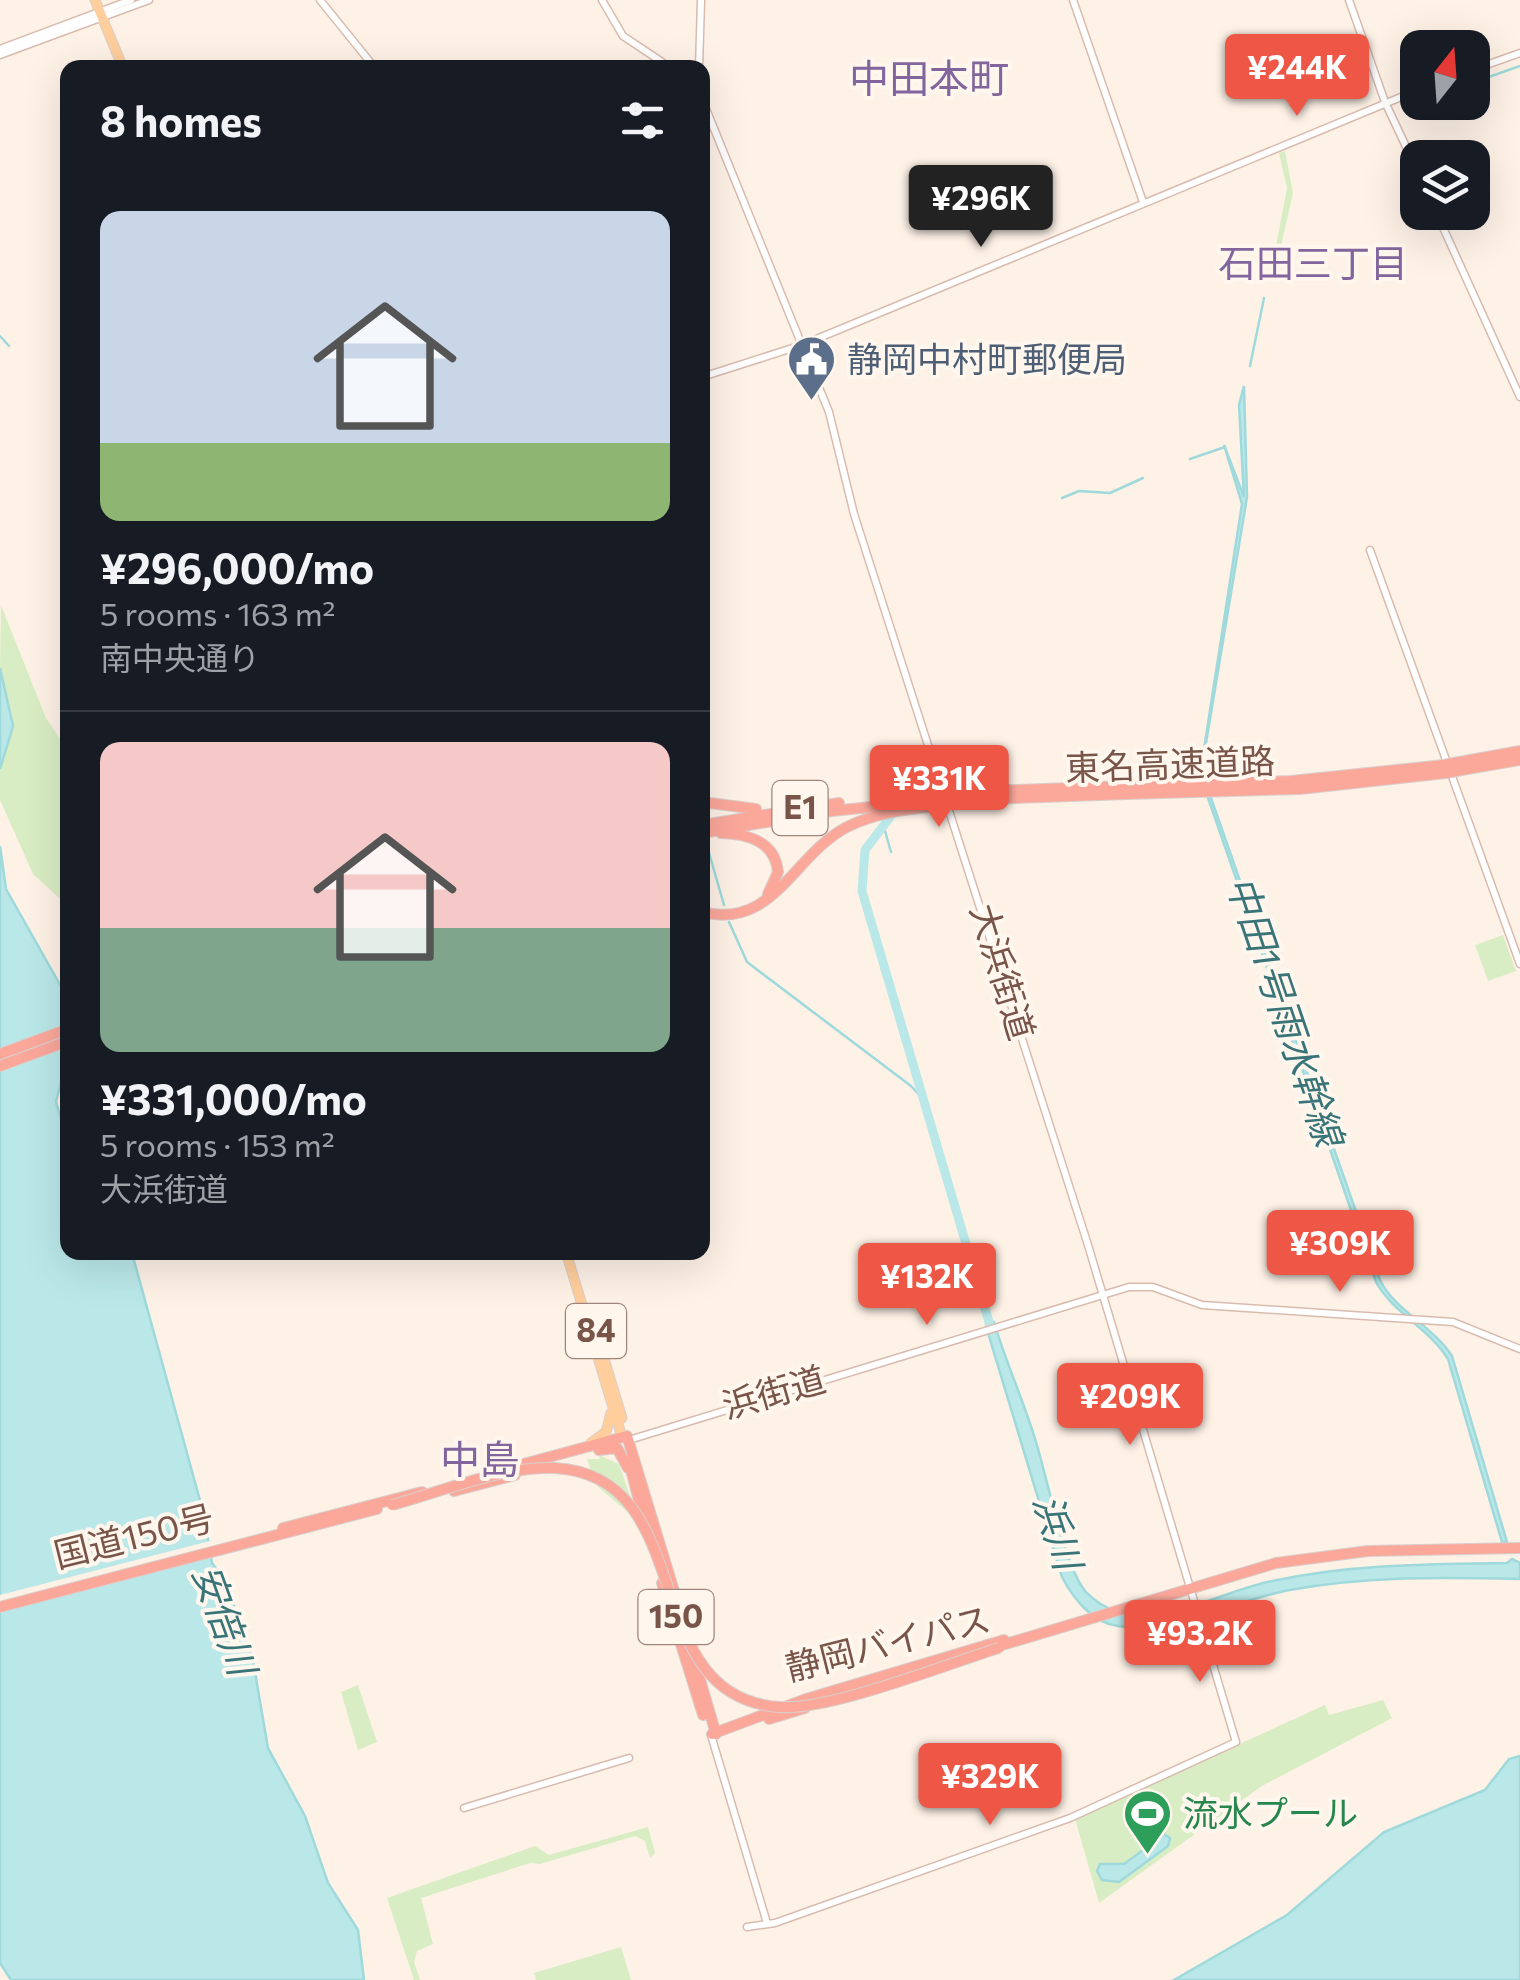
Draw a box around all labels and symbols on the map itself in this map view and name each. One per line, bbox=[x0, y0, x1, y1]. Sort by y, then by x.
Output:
north arrow bbox=[1400, 30, 1490, 120]
pin: ¥244K bbox=[1227, 34, 1367, 119]
district label: 中田本町 bbox=[849, 52, 1009, 101]
pin: ¥296K bbox=[911, 165, 1051, 250]
district label: 石田三丁目 bbox=[1218, 238, 1408, 285]
public building icon: 静岡中村町郵便局 bbox=[786, 334, 838, 402]
place label: 静岡中村町郵便局 bbox=[847, 336, 1127, 379]
street label: 東名高速道路 bbox=[1064, 737, 1276, 788]
pin: ¥331K bbox=[869, 745, 1009, 830]
road number: E1 bbox=[772, 781, 828, 835]
water label: 中田1号雨水幹線 bbox=[1218, 869, 1356, 1155]
street label: 大浜街道 bbox=[963, 898, 1045, 1045]
pin: ¥309K bbox=[1270, 1210, 1410, 1295]
pin: ¥132K bbox=[857, 1243, 997, 1328]
road number: 84 bbox=[566, 1304, 626, 1358]
street label: 浜街道 bbox=[717, 1355, 830, 1426]
pin: ¥209K bbox=[1060, 1363, 1200, 1448]
district label: 中島 bbox=[440, 1433, 520, 1482]
water label: 浜川 bbox=[1025, 1488, 1095, 1578]
street label: 国道150号 bbox=[49, 1494, 218, 1575]
water label: 安倍川 bbox=[185, 1558, 269, 1684]
road number: 150 bbox=[638, 1590, 714, 1644]
street label: 静岡バイパス bbox=[781, 1595, 994, 1688]
pin: ¥93.2K bbox=[1119, 1600, 1281, 1685]
pin: ¥329K bbox=[920, 1743, 1060, 1828]
sports icon: 流水プール bbox=[1122, 1788, 1174, 1856]
place label: 流水プール bbox=[1183, 1790, 1358, 1833]

